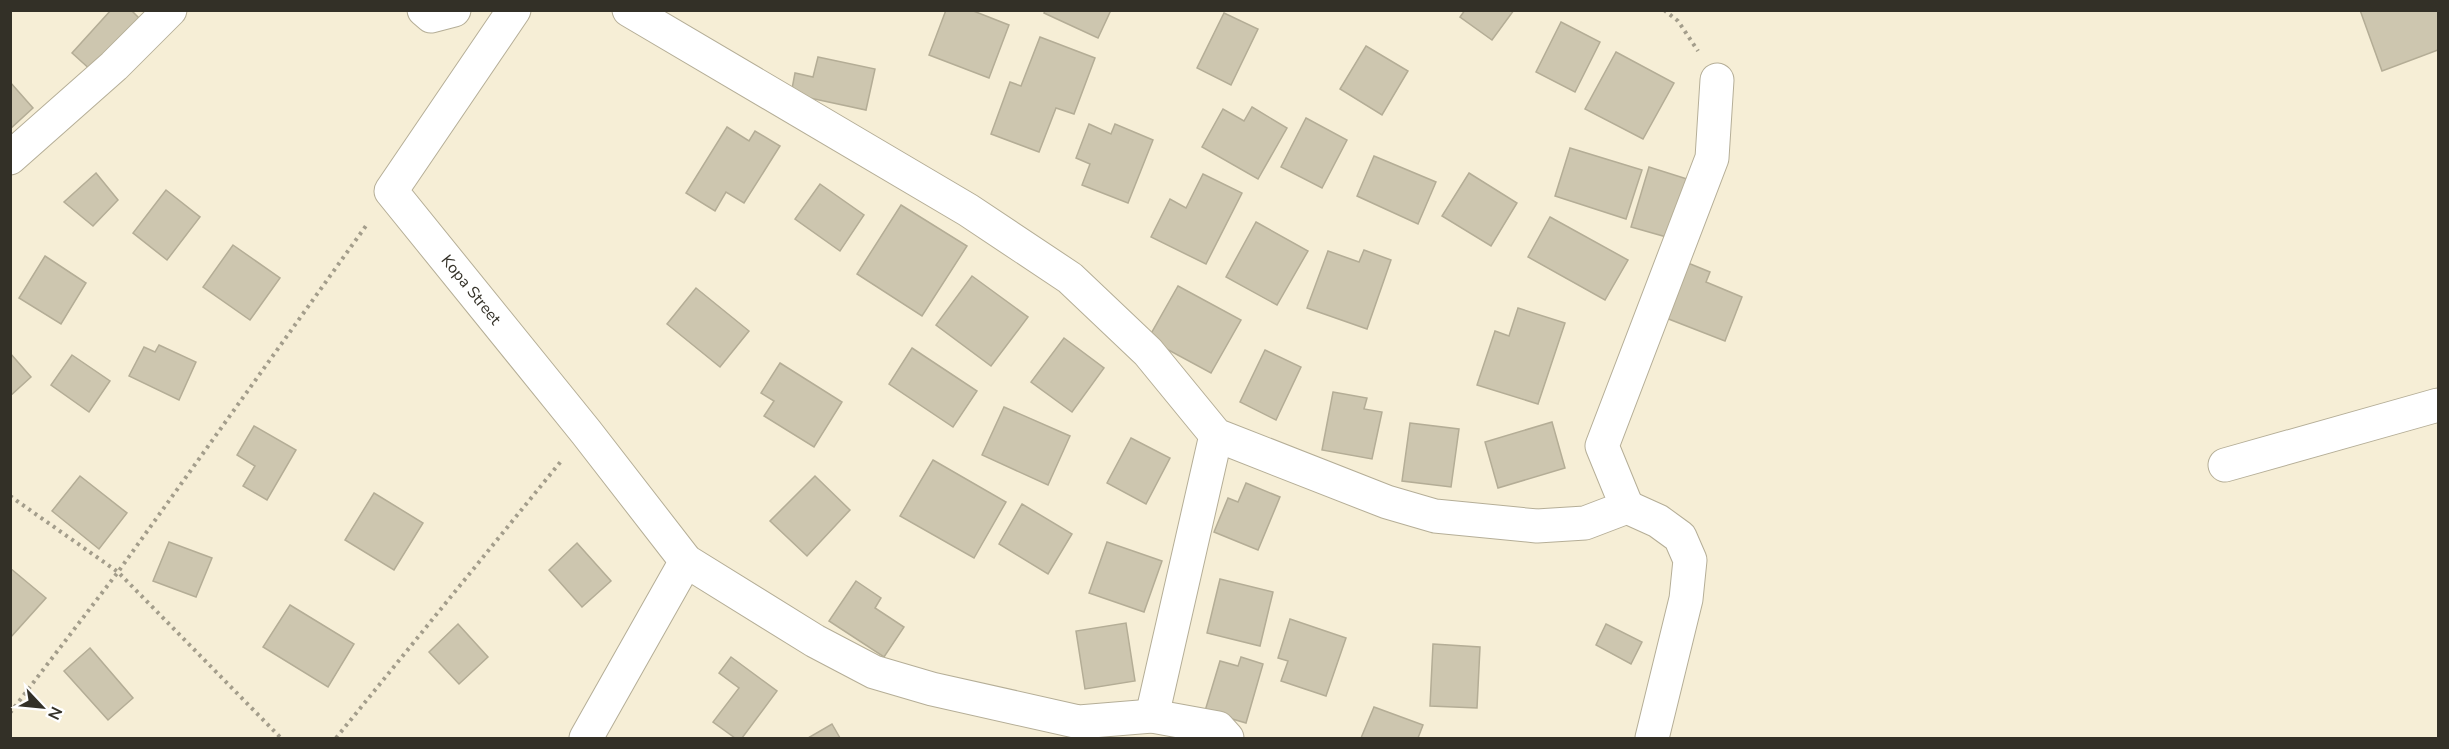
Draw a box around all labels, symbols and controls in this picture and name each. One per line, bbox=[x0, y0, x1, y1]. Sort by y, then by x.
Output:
street label: Kopa Street bbox=[436, 250, 506, 330]
north arrow bbox=[12, 677, 72, 737]
text: N bbox=[42, 703, 67, 723]

